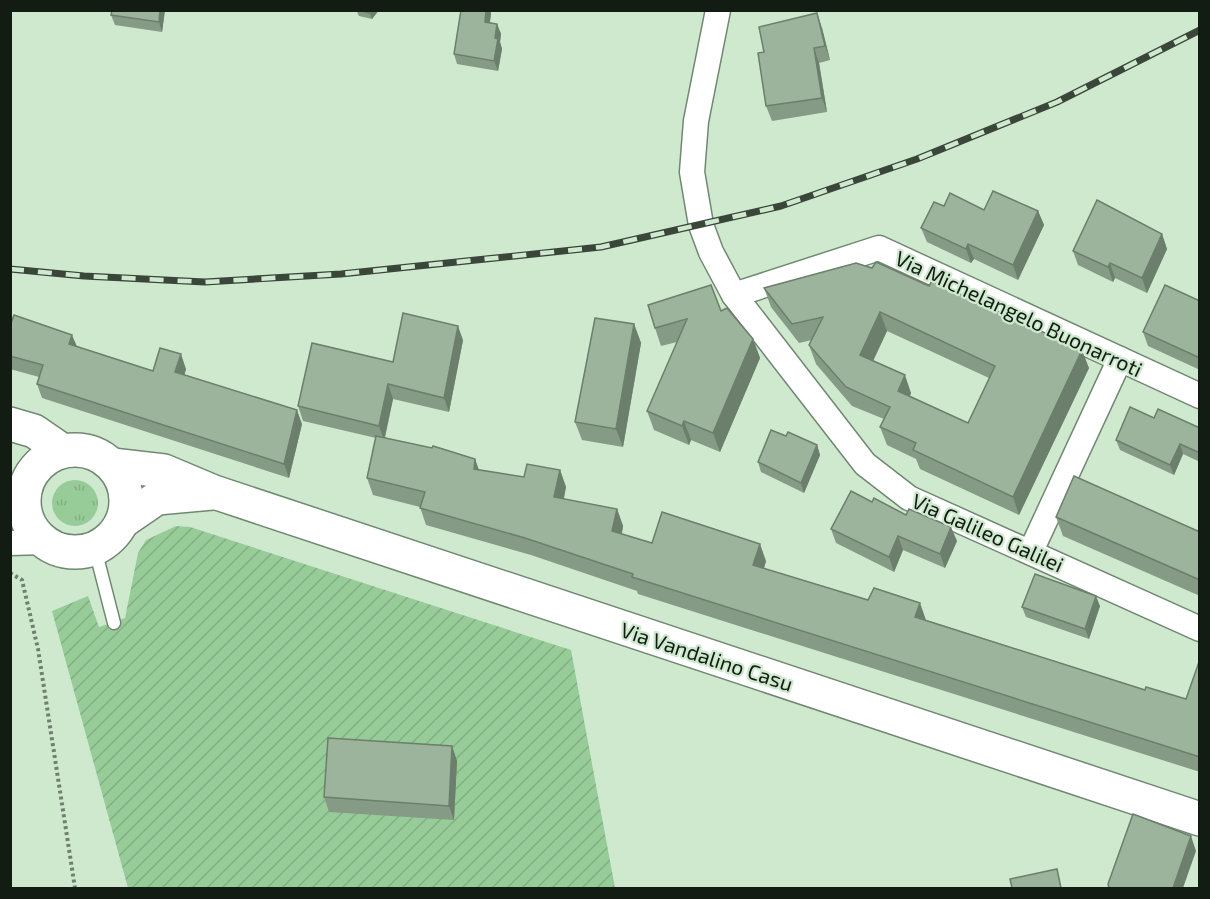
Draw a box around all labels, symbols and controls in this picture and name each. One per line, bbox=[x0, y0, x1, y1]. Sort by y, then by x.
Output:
street label: Via Michelangelo Buonarroti bbox=[892, 245, 1146, 381]
street label: Via Galileo Galilei bbox=[908, 487, 1068, 577]
street label: Via Vandalino Casu bbox=[618, 616, 796, 696]

